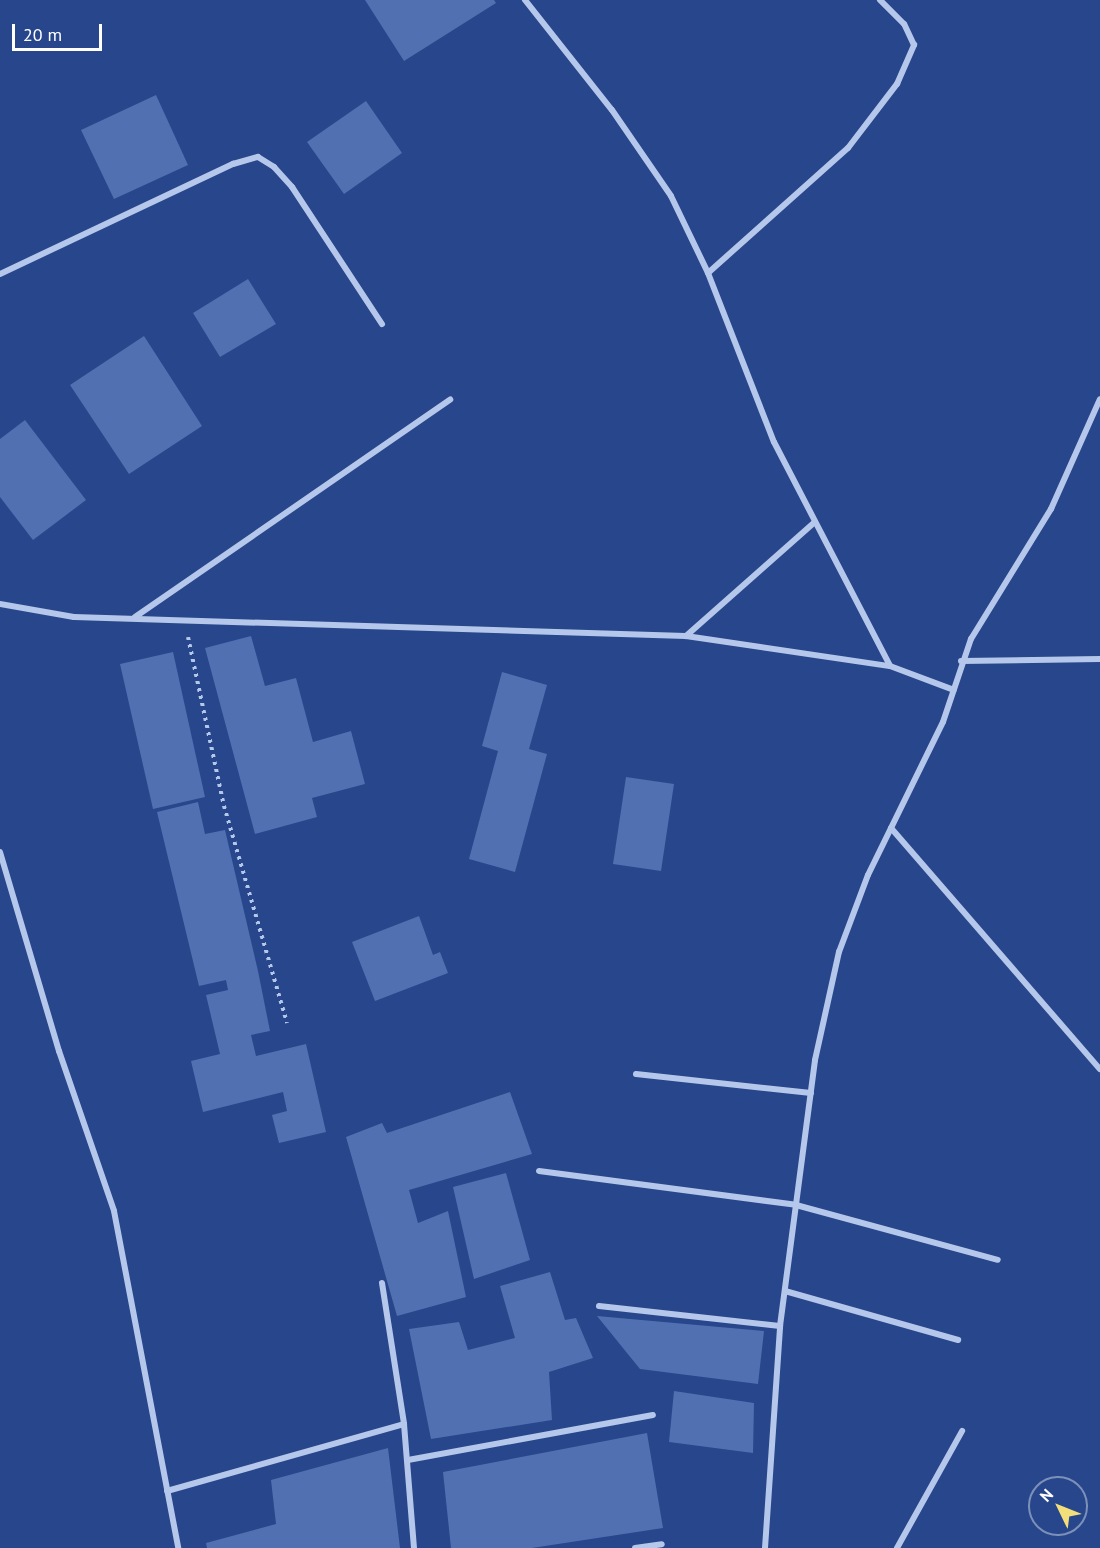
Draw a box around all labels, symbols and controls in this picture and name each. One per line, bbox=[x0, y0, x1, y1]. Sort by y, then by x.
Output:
scale bar bbox=[15, 12, 105, 50]
text: 20 m bbox=[23, 23, 62, 46]
north arrow bbox=[1028, 1476, 1088, 1536]
text: N bbox=[1035, 1484, 1057, 1506]

